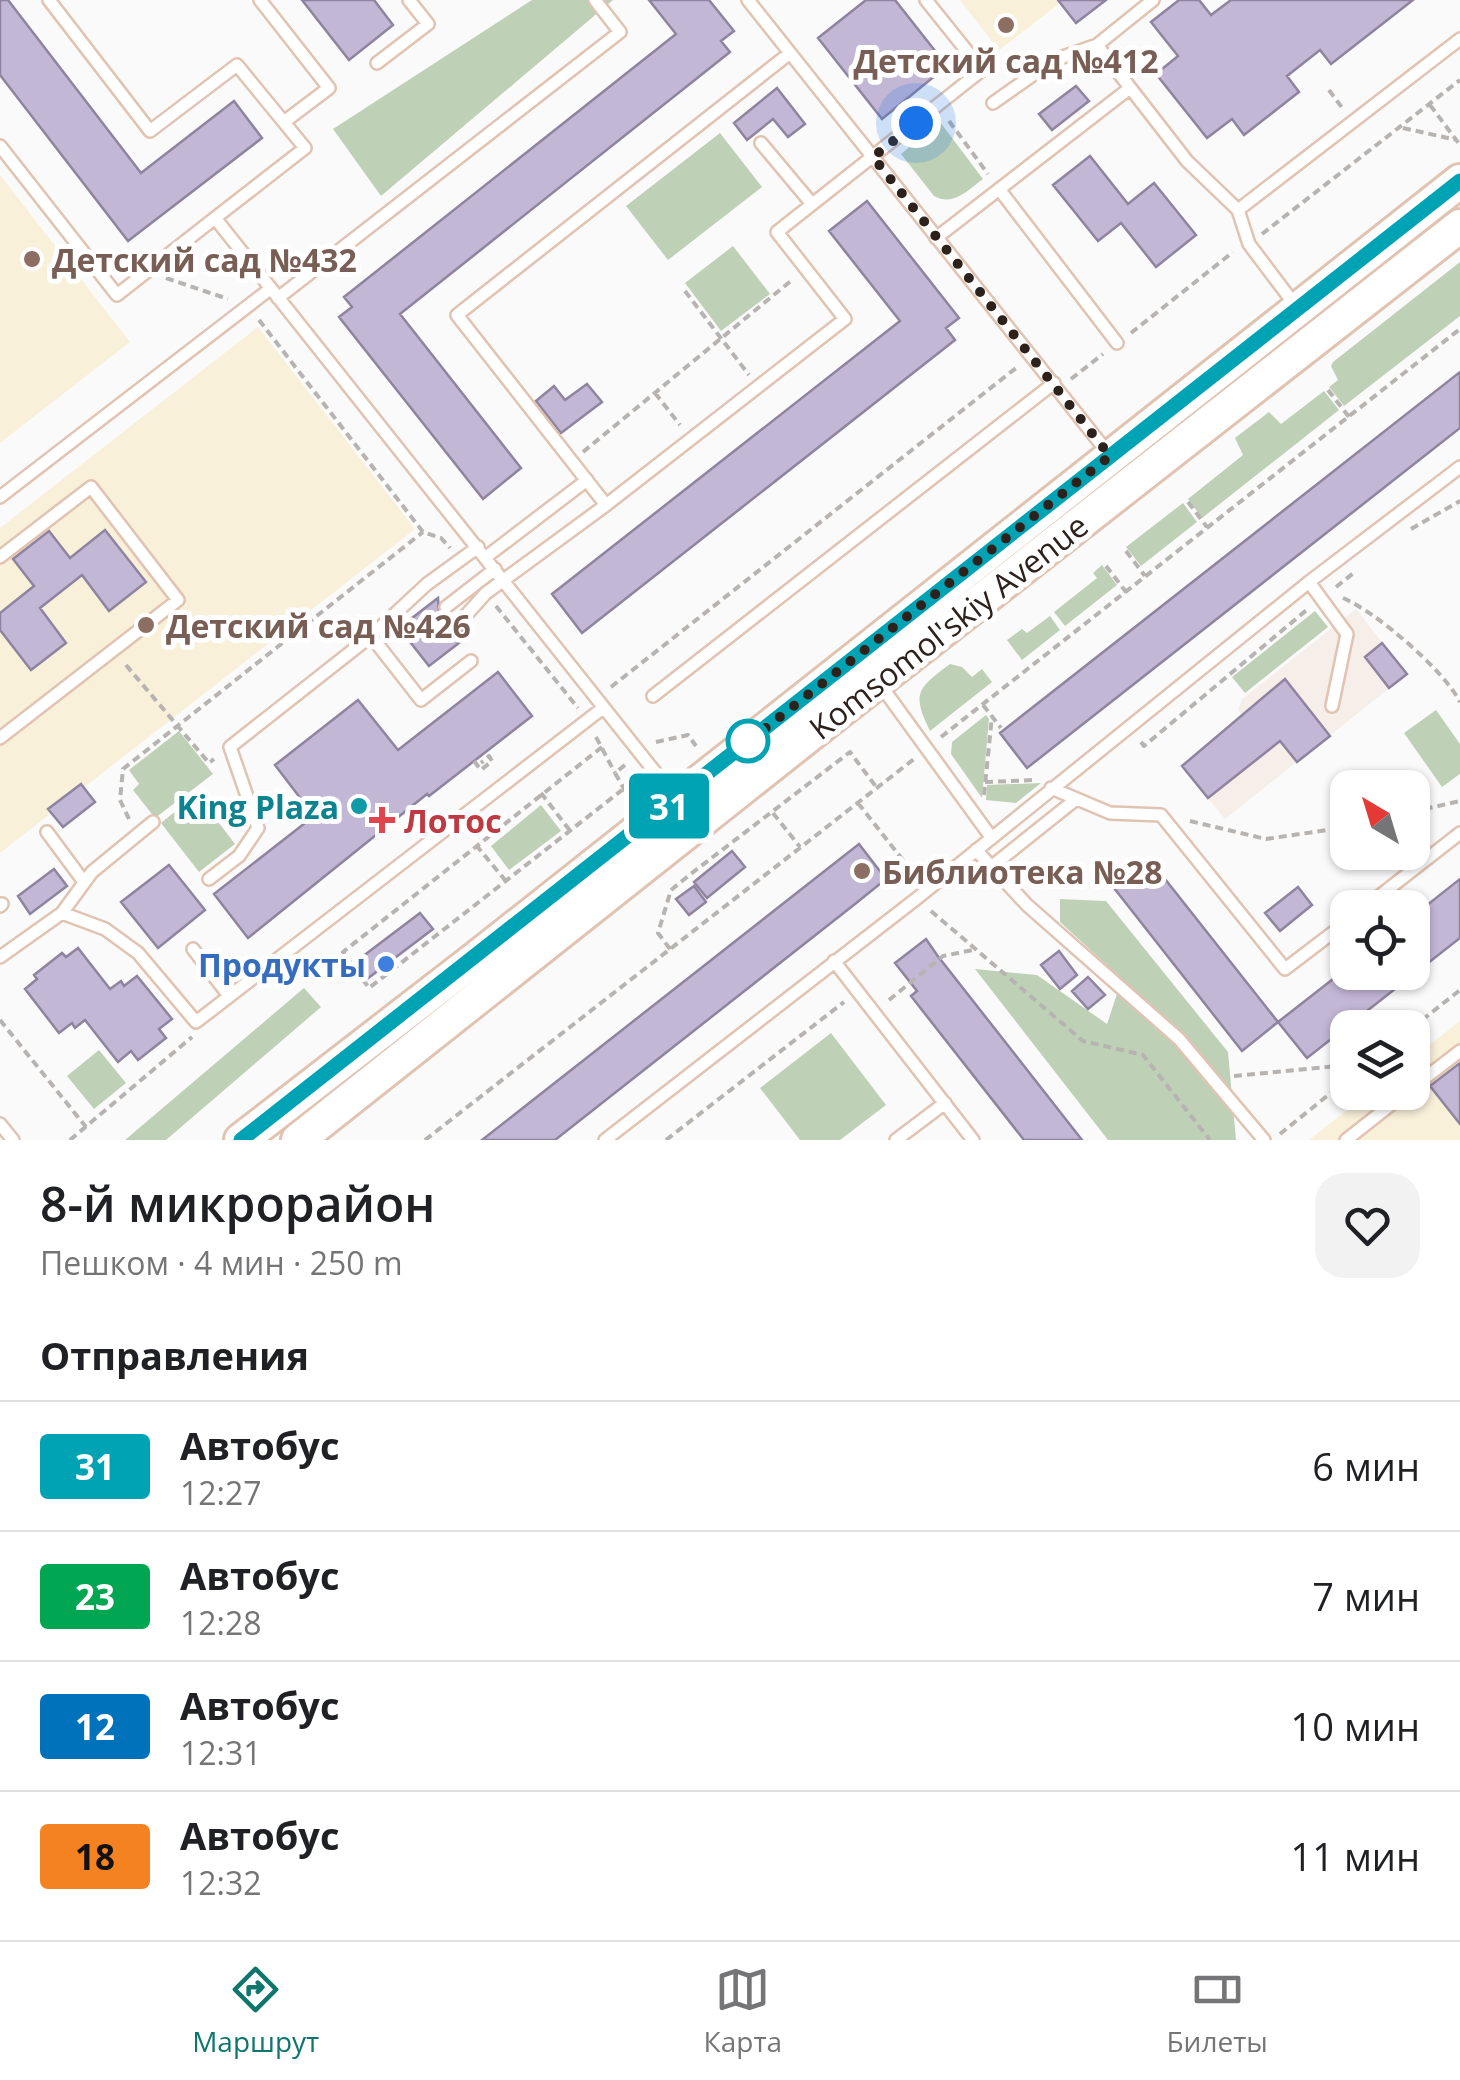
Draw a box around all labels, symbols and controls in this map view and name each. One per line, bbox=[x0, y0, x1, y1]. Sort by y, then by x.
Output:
marker: Детский сад №412 bbox=[995, 14, 1017, 36]
place label: Детский сад №412 bbox=[854, 39, 1158, 82]
your location bbox=[891, 98, 941, 148]
place label: Детский сад №432 bbox=[52, 238, 357, 281]
marker: Детский сад №432 bbox=[21, 248, 43, 270]
street label: Komsomol'skiy Avenue bbox=[800, 504, 1096, 748]
place label: Детский сад №426 bbox=[166, 604, 471, 647]
marker: Детский сад №426 bbox=[135, 614, 157, 636]
unlabelled marker bbox=[727, 720, 769, 762]
north arrow bbox=[1330, 770, 1430, 870]
map controls bbox=[1330, 770, 1430, 1110]
line badge: 31 bbox=[624, 774, 714, 838]
text: 31 bbox=[649, 783, 689, 830]
place label: King Plaza bbox=[176, 785, 339, 828]
marker: King Plaza bbox=[348, 795, 370, 817]
place label: Лотос bbox=[404, 799, 502, 842]
marker: Лотос bbox=[369, 807, 395, 833]
place label: Библиотека №28 bbox=[882, 850, 1162, 893]
marker: Библиотека №28 bbox=[851, 860, 873, 882]
button: locate bbox=[1330, 890, 1430, 990]
place label: Продукты bbox=[198, 943, 366, 986]
marker: Продукты bbox=[375, 953, 397, 975]
button: layers bbox=[1330, 1010, 1430, 1110]
text: 8-й микрорайон bbox=[40, 1171, 435, 1236]
button: heart bbox=[1315, 1173, 1420, 1278]
text: Пешком · 4 мин · 250 m bbox=[40, 1241, 403, 1284]
text: Отправления bbox=[40, 1329, 309, 1381]
text: Автобус bbox=[180, 1419, 339, 1471]
text: 6 мин bbox=[1312, 1440, 1420, 1492]
text: 31 bbox=[75, 1443, 115, 1490]
text: 12:27 bbox=[180, 1471, 262, 1514]
text: Автобус bbox=[180, 1549, 339, 1601]
text: 7 мин bbox=[1312, 1570, 1420, 1622]
text: 23 bbox=[75, 1573, 115, 1620]
text: 12:28 bbox=[180, 1601, 262, 1644]
text: Автобус bbox=[180, 1679, 339, 1731]
text: 10 мин bbox=[1291, 1700, 1420, 1752]
text: 12 bbox=[75, 1703, 115, 1750]
text: 12:31 bbox=[180, 1731, 262, 1774]
text: Автобус bbox=[180, 1809, 339, 1861]
text: 11 мин bbox=[1291, 1830, 1420, 1882]
text: 18 bbox=[75, 1833, 115, 1880]
text: 12:32 bbox=[180, 1861, 262, 1904]
tab: Маршрут bbox=[192, 1962, 319, 2060]
tab: Карта bbox=[704, 1962, 782, 2060]
tab: Билеты bbox=[1166, 1962, 1268, 2060]

